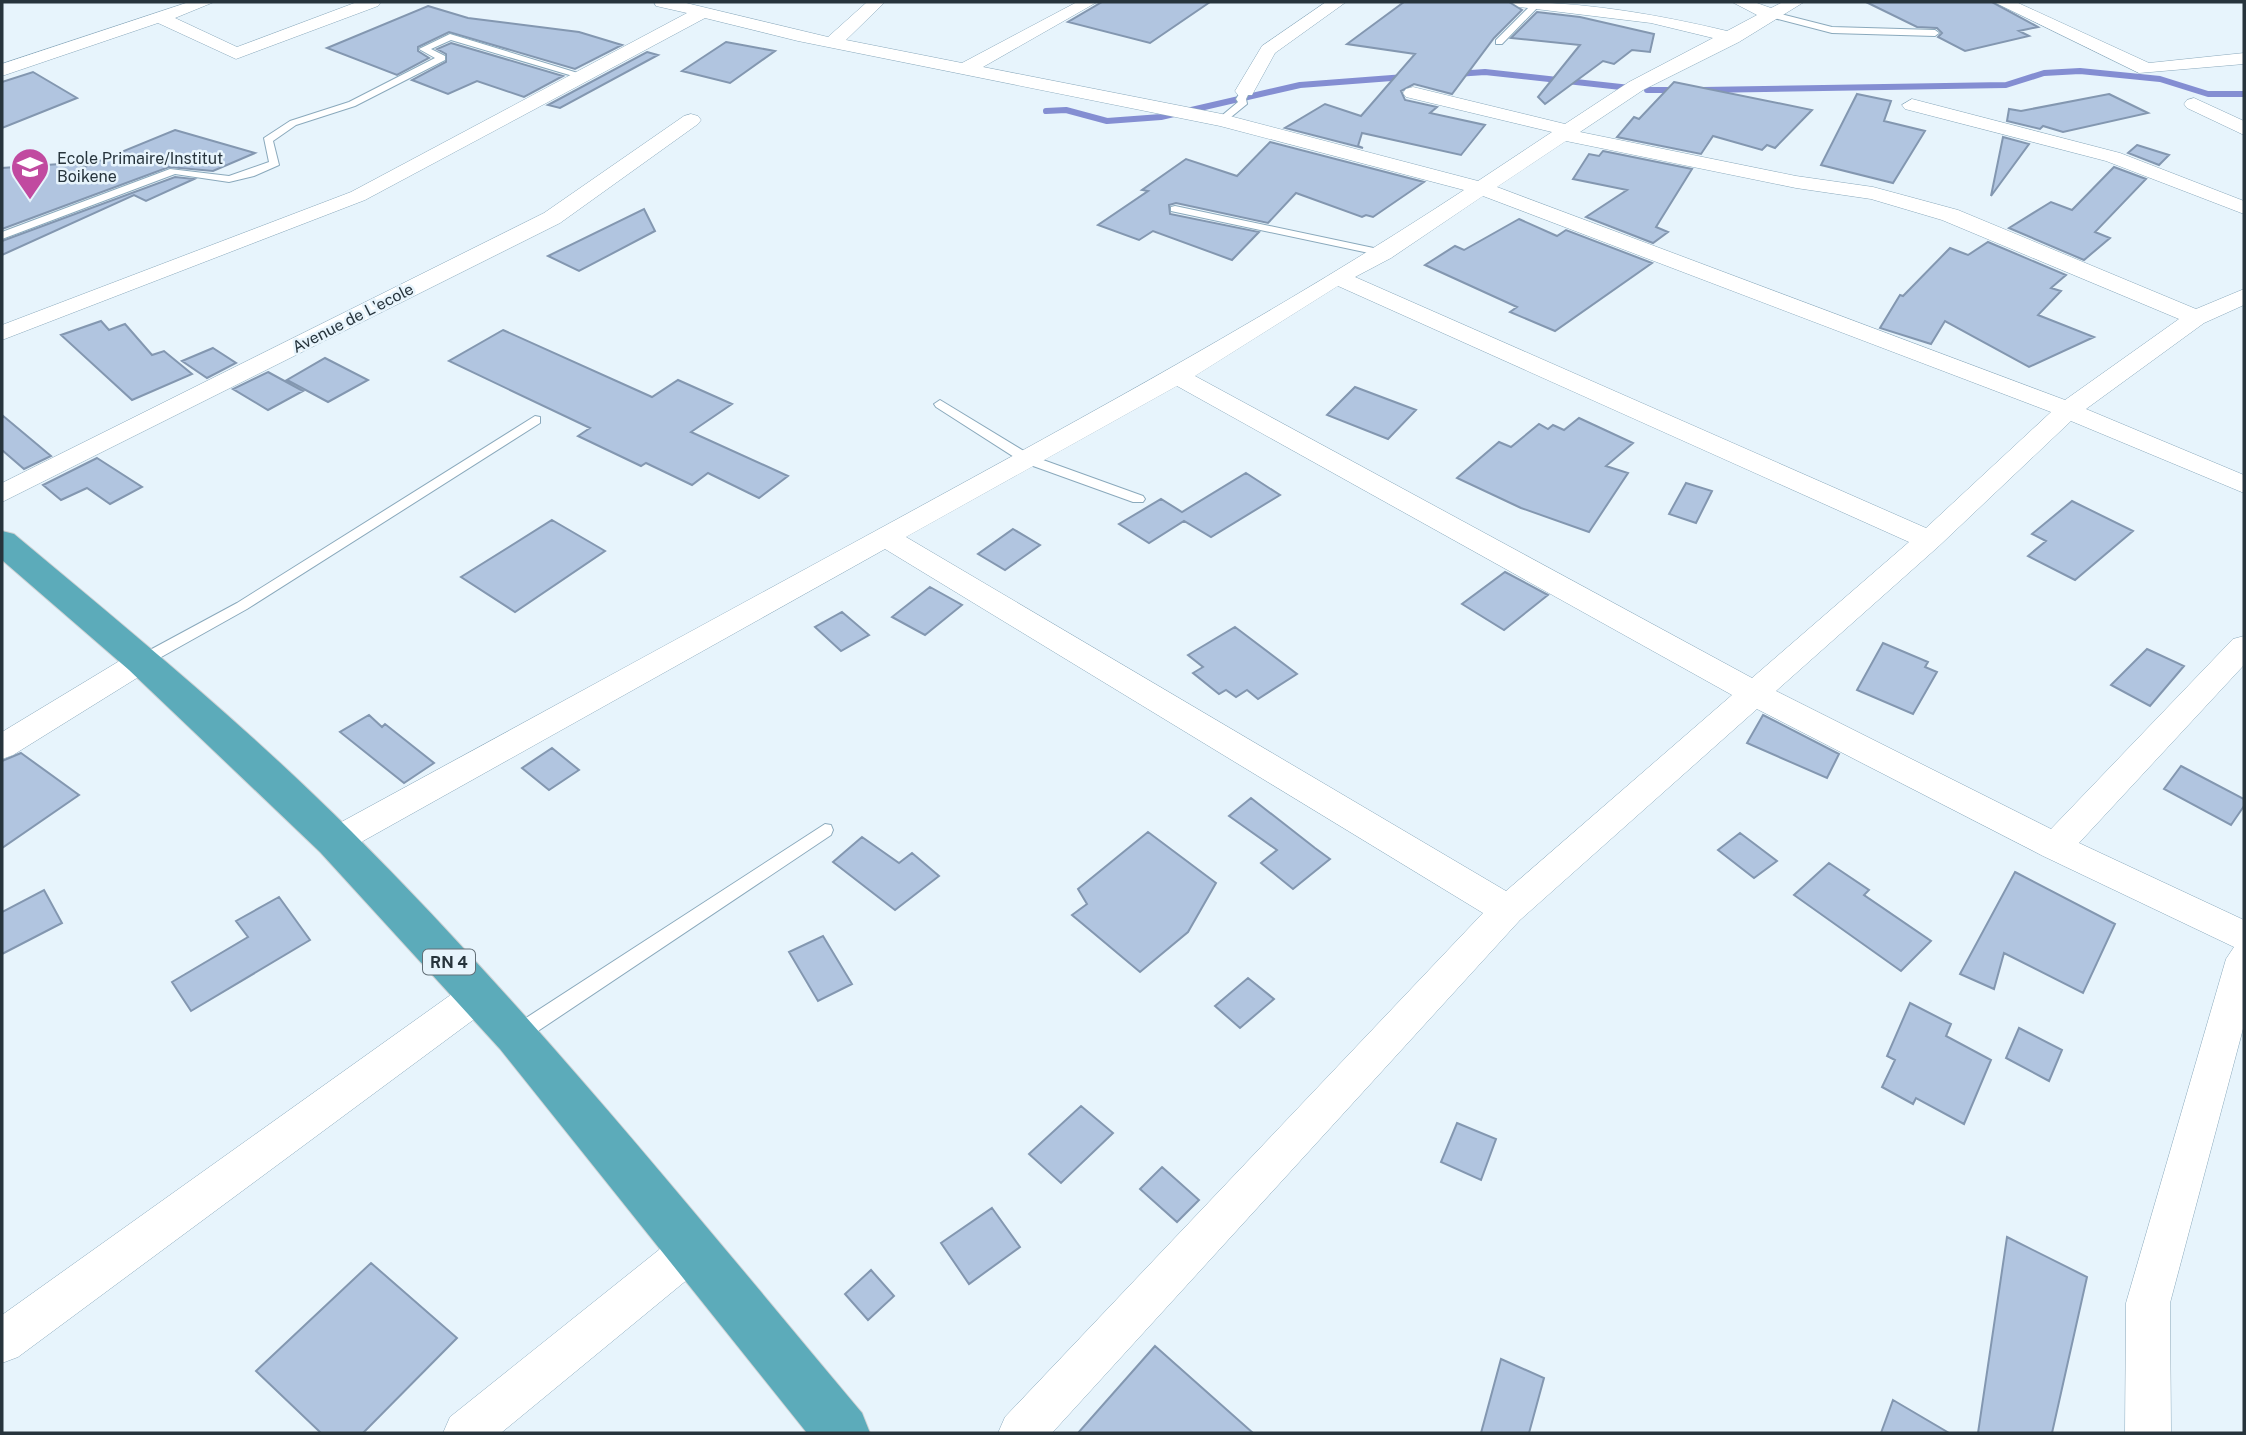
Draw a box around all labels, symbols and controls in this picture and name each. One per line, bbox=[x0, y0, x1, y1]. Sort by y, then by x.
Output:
school or university icon: Ecole Primaire/Institut Boikene bbox=[9, 146, 51, 201]
place label: Ecole Primaire/Institut Boikene bbox=[57, 149, 223, 186]
street label: Avenue de L'ecole bbox=[289, 279, 417, 357]
road number: RN 4 bbox=[423, 950, 475, 974]

